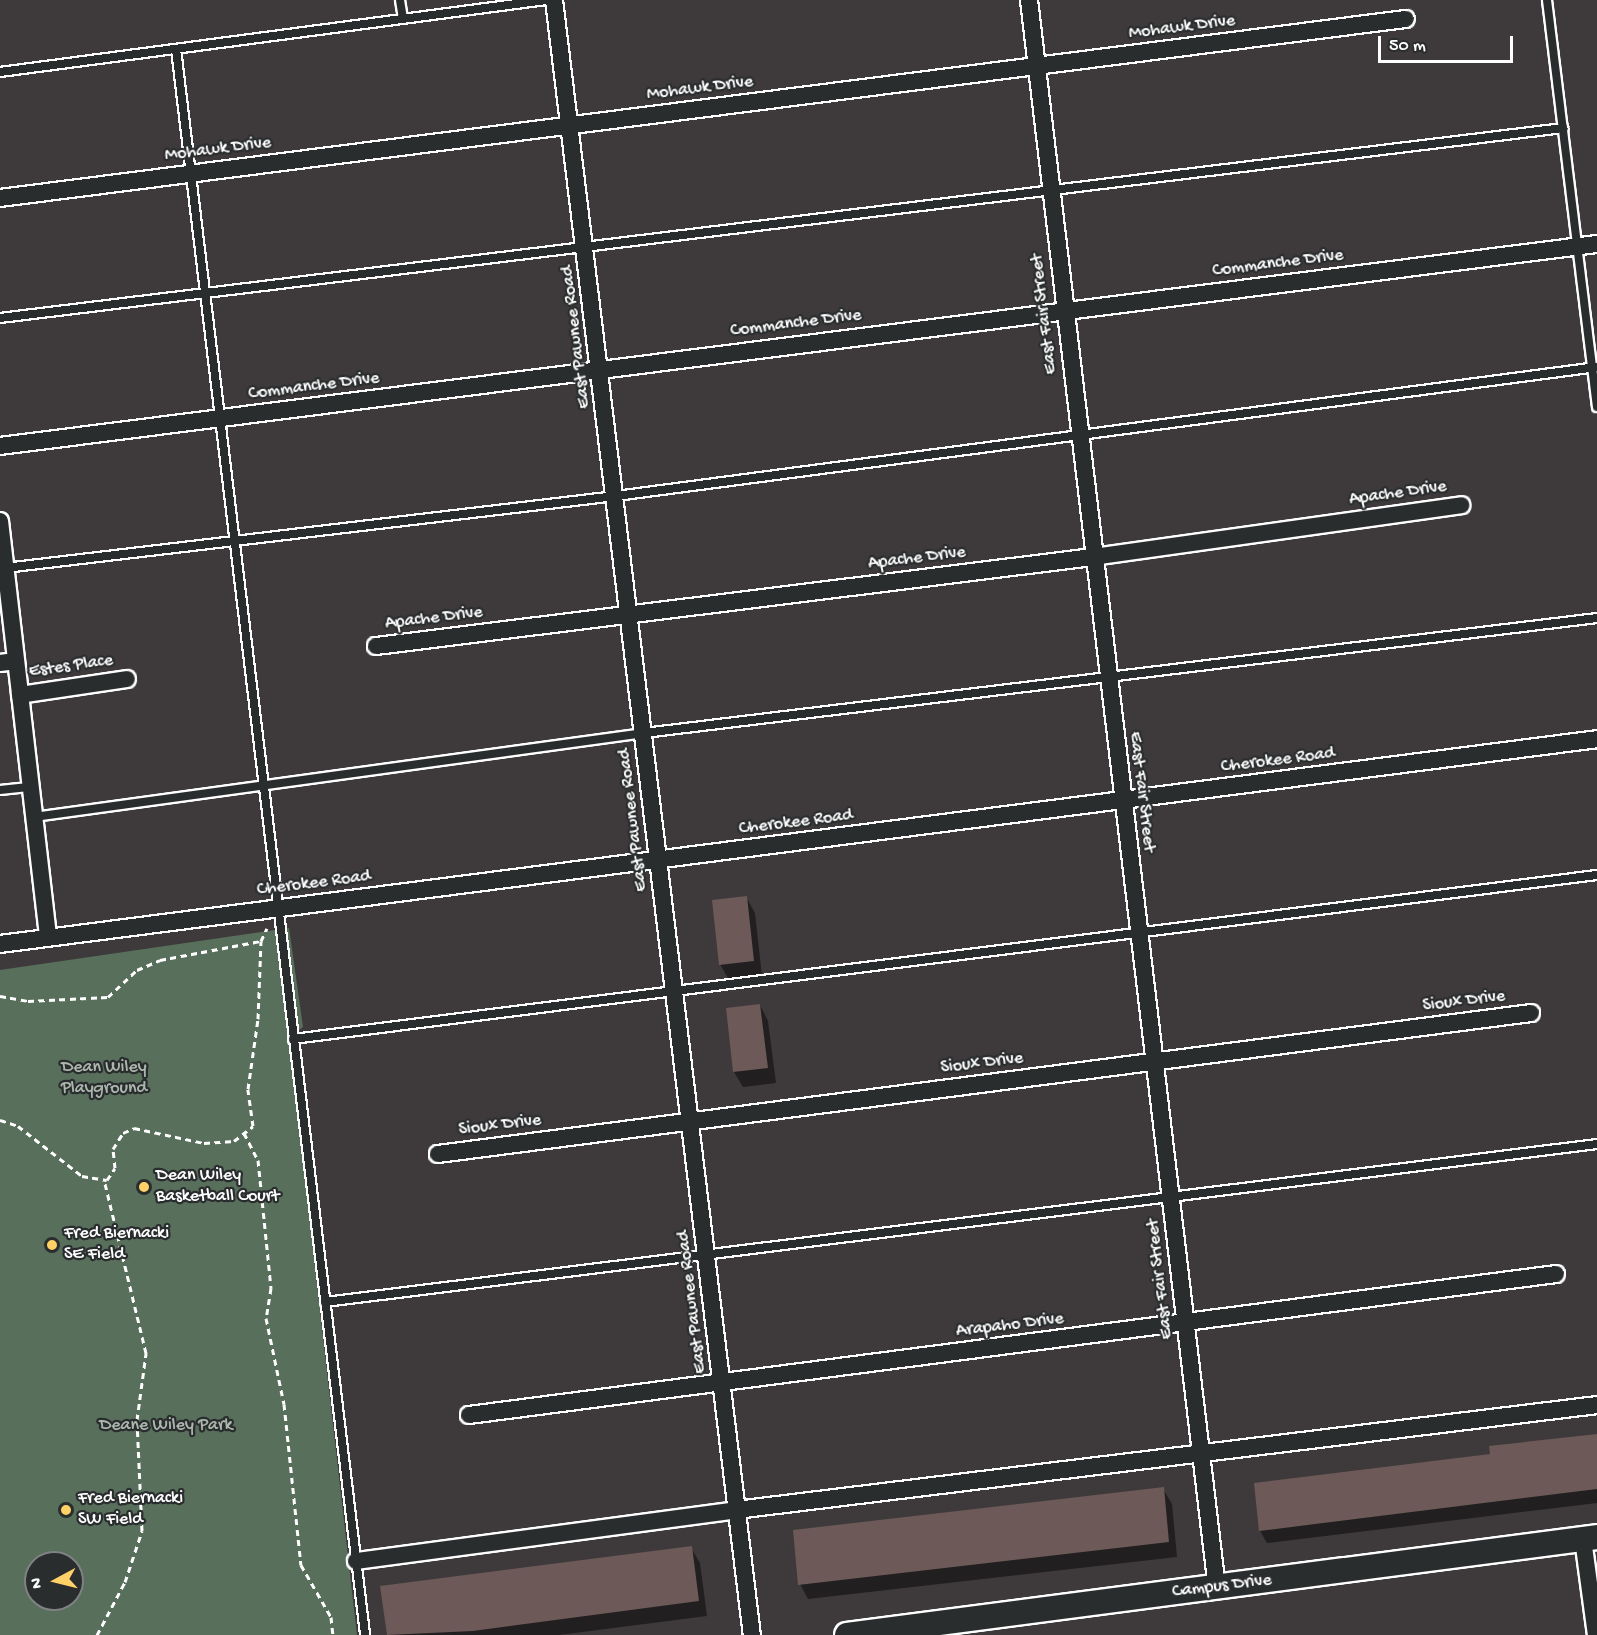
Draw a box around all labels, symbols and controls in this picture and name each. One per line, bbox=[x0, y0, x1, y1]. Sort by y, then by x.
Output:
street label: Mohawk Drive bbox=[1128, 11, 1236, 45]
scale bar bbox=[1381, 24, 1516, 62]
text: 50 m bbox=[1389, 36, 1426, 57]
street label: Mohawk Drive bbox=[646, 72, 754, 106]
street label: Mohawk Drive bbox=[164, 133, 272, 167]
street label: Commanche Drive bbox=[1211, 245, 1345, 283]
street label: East Fair Street bbox=[1027, 253, 1063, 375]
street label: East Pawnee Road bbox=[558, 264, 596, 410]
street label: Commanche Drive bbox=[729, 305, 863, 343]
street label: Commanche Drive bbox=[247, 368, 381, 406]
street label: Apache Drive bbox=[1348, 476, 1448, 512]
street label: Apache Drive bbox=[867, 542, 967, 576]
street label: Apache Drive bbox=[384, 602, 484, 636]
street label: Estes Place bbox=[28, 650, 114, 684]
street label: East Fair Street bbox=[1123, 731, 1159, 853]
street label: Cherokee Road bbox=[1220, 743, 1336, 779]
street label: East Pawnee Road bbox=[615, 747, 653, 893]
street label: Cherokee Road bbox=[738, 805, 854, 841]
street label: Cherokee Road bbox=[256, 866, 372, 902]
street label: Sioux Drive bbox=[1421, 986, 1507, 1018]
street label: Sioux Drive bbox=[939, 1048, 1025, 1080]
park label: Dean Wiley Playground bbox=[61, 1058, 147, 1100]
street label: Sioux Drive bbox=[457, 1110, 543, 1142]
place label: Dean Wiley Basketball Court bbox=[156, 1166, 279, 1208]
marker: Dean Wiley Basketball Court bbox=[137, 1180, 151, 1194]
street label: East Fair Street bbox=[1143, 1218, 1179, 1340]
place label: Fred Biernacki SE Field bbox=[64, 1224, 169, 1266]
street label: East Pawnee Road bbox=[674, 1229, 712, 1375]
marker: Fred Biernacki SE Field bbox=[45, 1238, 59, 1252]
street label: Arapaho Drive bbox=[955, 1309, 1065, 1343]
park label: Deane Wiley Park bbox=[99, 1415, 233, 1437]
place label: Fred Biernacki SW Field bbox=[78, 1489, 183, 1532]
marker: Fred Biernacki SW Field bbox=[59, 1503, 73, 1517]
north arrow bbox=[24, 1551, 84, 1611]
street label: Campus Drive bbox=[1171, 1570, 1273, 1604]
text: N bbox=[28, 1577, 48, 1589]

